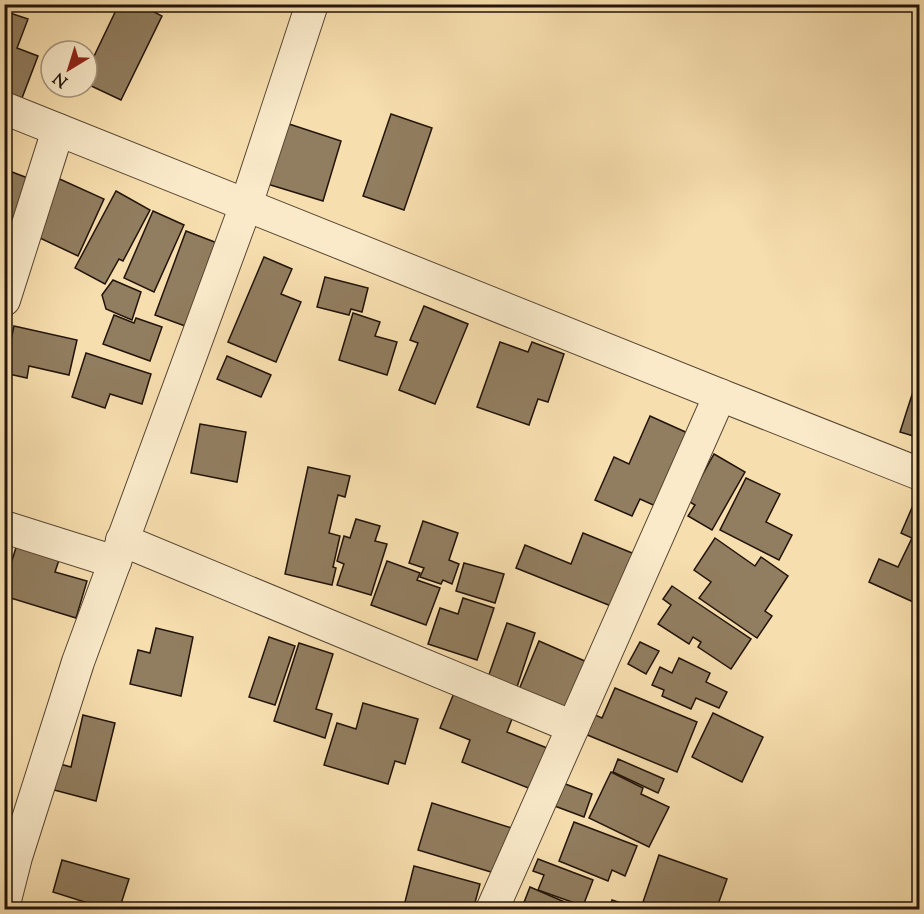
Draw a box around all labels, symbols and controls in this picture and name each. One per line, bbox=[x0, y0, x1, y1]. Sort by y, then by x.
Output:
north arrow bbox=[39, 39, 99, 99]
text: N bbox=[49, 66, 73, 92]

